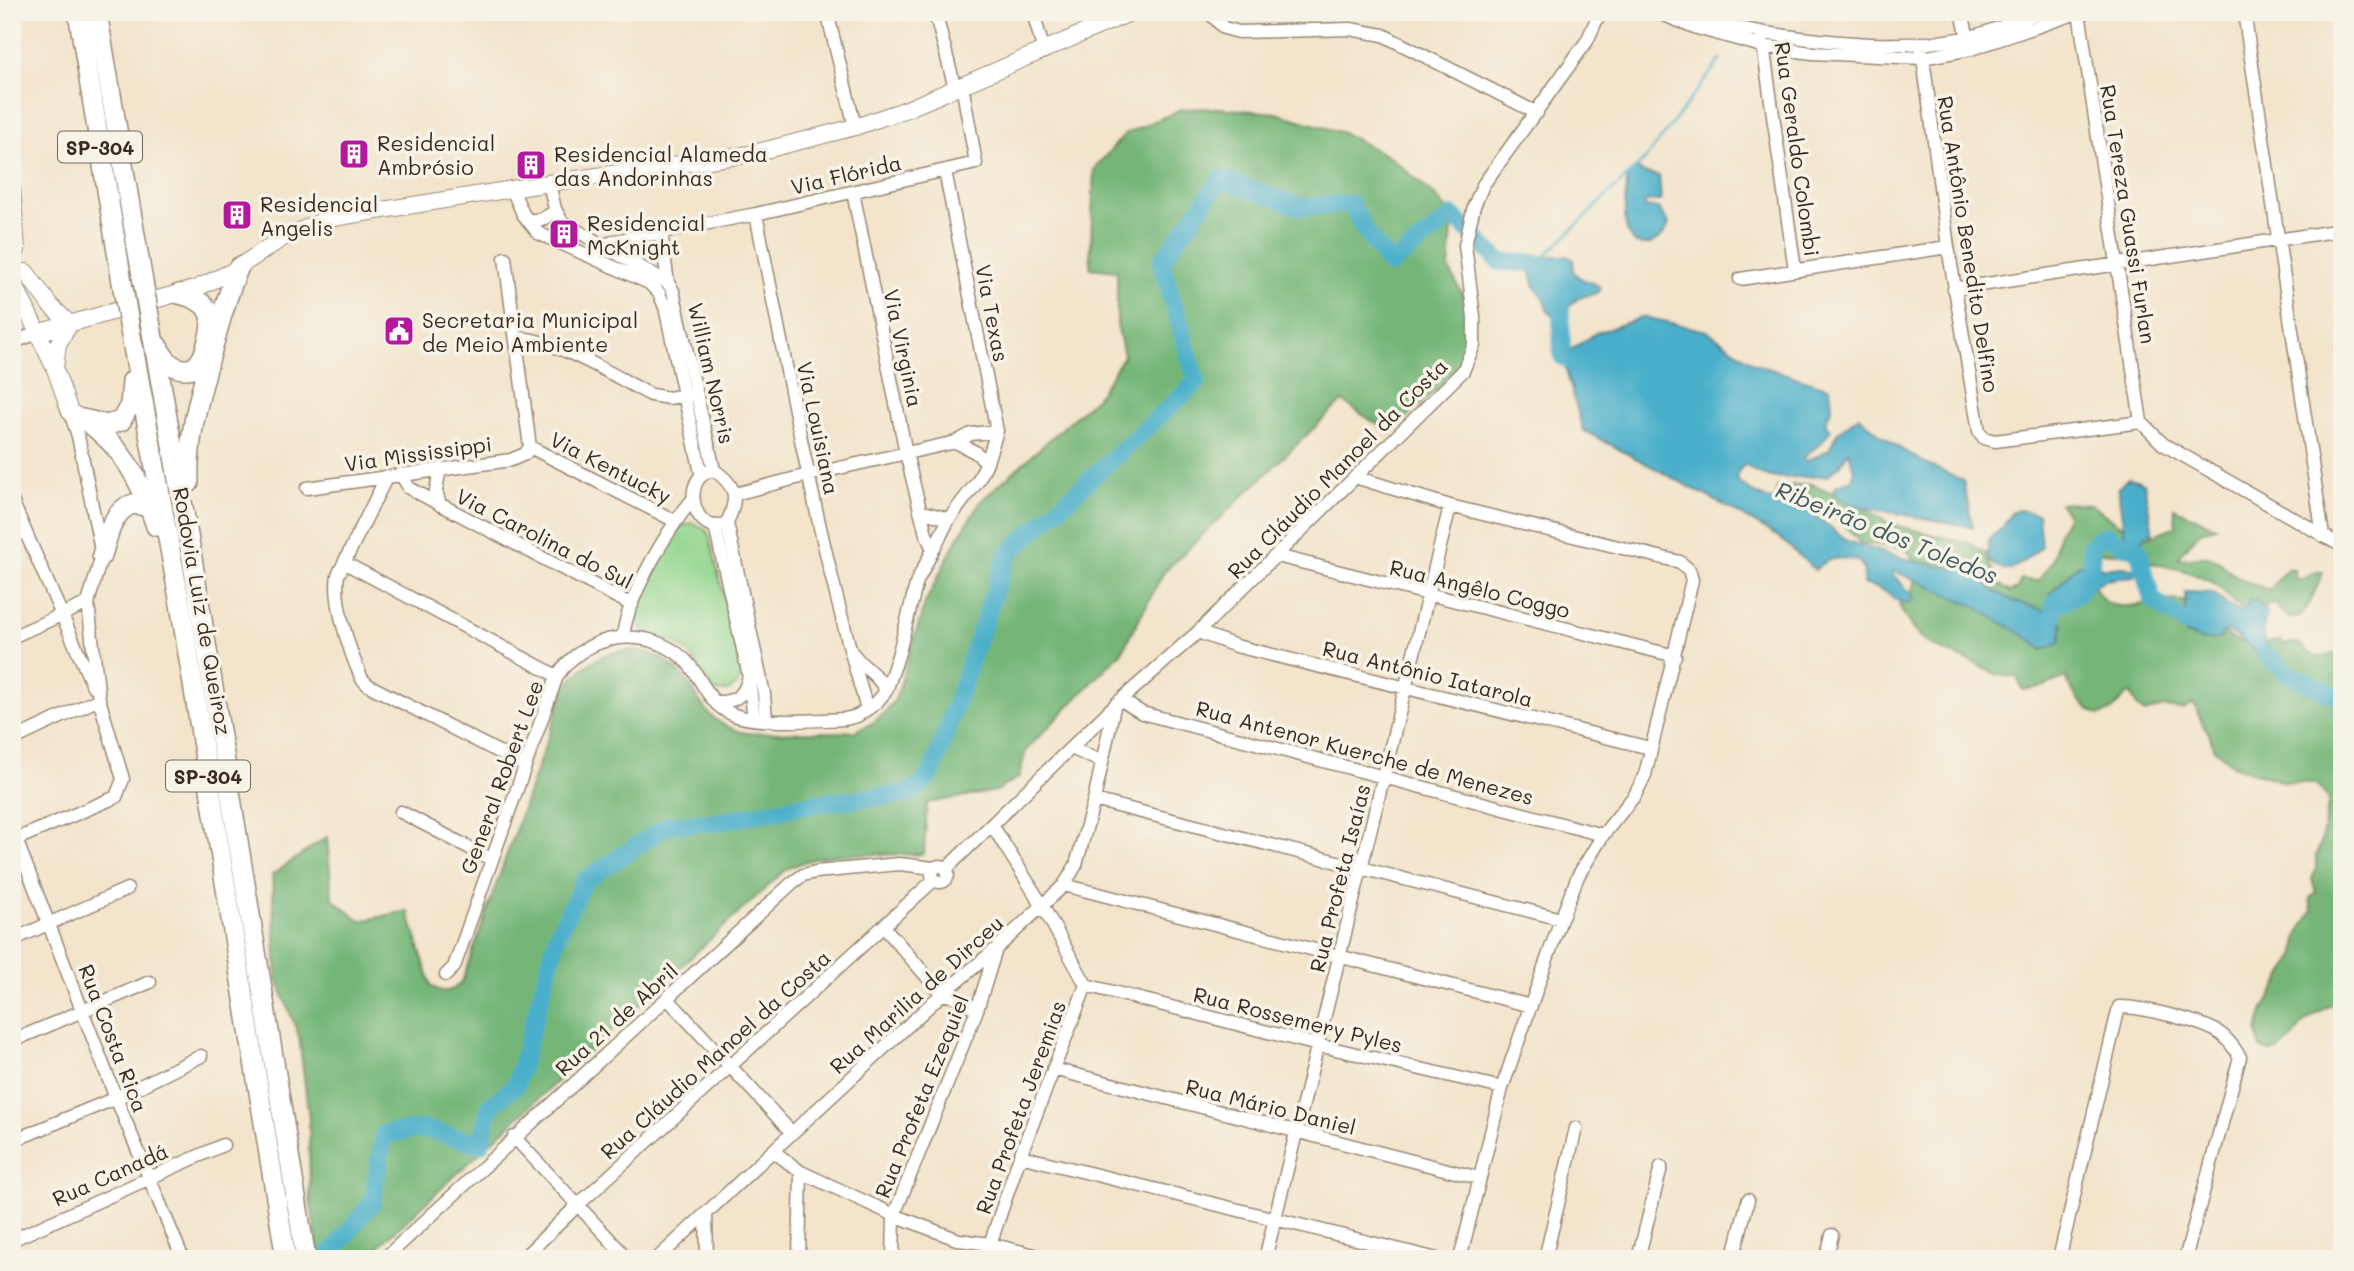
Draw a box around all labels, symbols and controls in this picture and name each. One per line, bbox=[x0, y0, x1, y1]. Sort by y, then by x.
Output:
street label: Rua Geraldo Colombi bbox=[1770, 40, 1826, 258]
street label: Rua Tereza Guassi Furlan bbox=[2095, 83, 2163, 345]
street label: Rua Antônio Benedito Delfino bbox=[1932, 94, 2006, 394]
place label: Residencial Ambrósio bbox=[377, 129, 495, 180]
road number: SP-304 bbox=[58, 132, 142, 162]
building icon: Residencial Ambrósio bbox=[337, 137, 371, 171]
place label: Residencial Alameda das Andorinhas bbox=[554, 140, 768, 191]
building icon: Residencial Alameda das Andorinhas bbox=[514, 148, 548, 182]
street label: Via Flórida bbox=[788, 148, 904, 200]
place label: Residencial Angelis bbox=[260, 190, 378, 241]
building icon: Residencial Angelis bbox=[220, 198, 254, 232]
place label: Residencial McKnight bbox=[587, 209, 705, 260]
building icon: Residencial McKnight bbox=[547, 217, 581, 251]
street label: Via Texas bbox=[970, 262, 1016, 364]
street label: Via Virginia bbox=[878, 287, 930, 409]
street label: William Norris bbox=[683, 300, 741, 446]
place label: Secretaria Municipal de Meio Ambiente bbox=[422, 306, 638, 357]
public building icon: Secretaria Municipal de Meio Ambiente bbox=[382, 314, 416, 348]
street label: Rua Cláudio Manoel da Costa bbox=[1221, 352, 1453, 584]
street label: Via Louisiana bbox=[792, 359, 846, 497]
street label: Via Kentucky bbox=[546, 425, 676, 509]
street label: Via Mississippi bbox=[342, 429, 494, 477]
water label: Ribeirão dos Toledos bbox=[1771, 474, 2003, 590]
street label: Via Carolina do Sul bbox=[452, 482, 638, 594]
street label: Rodovia Luiz de Queiroz bbox=[168, 485, 238, 737]
street label: Rua Angêlo Coggo bbox=[1387, 553, 1573, 623]
street label: Rua Antônio Iatarola bbox=[1320, 634, 1536, 712]
street label: General Robert Lee bbox=[453, 676, 549, 878]
street label: Rua Antenor Kuerche de Menezes bbox=[1193, 694, 1537, 810]
road number: SP-304 bbox=[166, 761, 250, 792]
street label: Rua Profeta Isaías bbox=[1303, 781, 1375, 975]
street label: Rua Marilia de Dirceu bbox=[824, 909, 1008, 1079]
street label: Rua Cláudio Manoel da Costa bbox=[594, 943, 836, 1165]
street label: Rua 21 de Abril bbox=[549, 957, 683, 1081]
street label: Rua Costa Rica bbox=[73, 960, 155, 1116]
street label: Rua Rossemery Pyles bbox=[1191, 980, 1405, 1058]
street label: Rua Profeta Ezequiel bbox=[868, 990, 974, 1202]
street label: Rua Profeta Jeremias bbox=[969, 997, 1071, 1217]
street label: Rua Mário Daniel bbox=[1183, 1072, 1359, 1140]
street label: Rua Canadá bbox=[48, 1136, 172, 1212]

